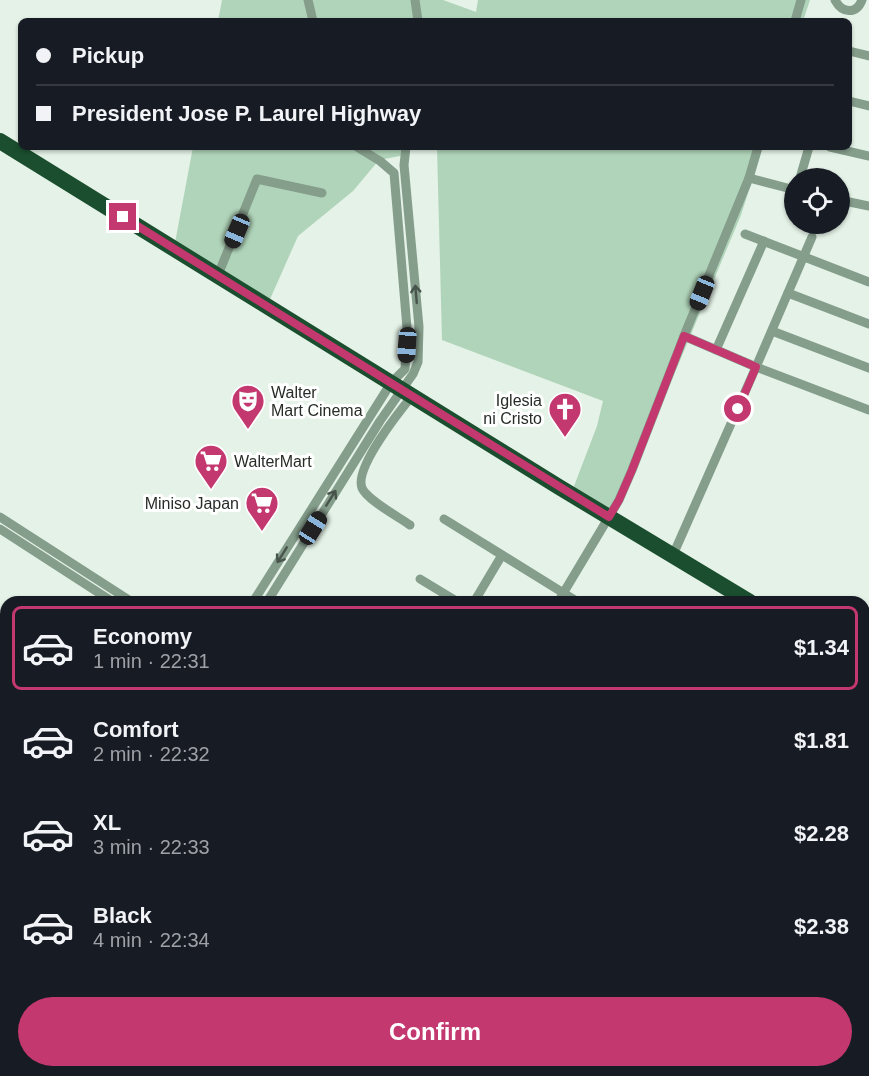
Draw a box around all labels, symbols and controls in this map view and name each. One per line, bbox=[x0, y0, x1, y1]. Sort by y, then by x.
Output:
text: Pickup bbox=[72, 43, 144, 68]
text: President Jose P. Laurel Highway bbox=[72, 101, 421, 126]
map controls bbox=[784, 168, 850, 234]
button: locate bbox=[784, 168, 850, 234]
route end bbox=[109, 203, 136, 230]
car bbox=[222, 211, 252, 251]
car bbox=[687, 273, 717, 313]
one-way arrow bbox=[410, 285, 421, 305]
car bbox=[397, 326, 417, 364]
theatre icon: Walter Mart Cinema bbox=[230, 383, 266, 430]
place label: Walter Mart Cinema bbox=[271, 384, 363, 419]
church icon: Iglesia ni Cristo bbox=[547, 391, 583, 438]
place label: Iglesia ni Cristo bbox=[483, 392, 542, 427]
route start bbox=[724, 395, 751, 422]
supermarket icon: WalterMart bbox=[193, 443, 229, 490]
place label: WalterMart bbox=[234, 453, 312, 470]
supermarket icon: Miniso Japan bbox=[244, 485, 280, 532]
one-way arrow bbox=[325, 490, 338, 507]
place label: Miniso Japan bbox=[145, 495, 239, 512]
car bbox=[296, 508, 330, 548]
one-way arrow bbox=[276, 546, 288, 563]
icon: car bbox=[21, 621, 75, 675]
text: Economy bbox=[93, 624, 192, 649]
text: $1.34 bbox=[794, 635, 849, 660]
text: 1 min · 22:31 bbox=[93, 650, 210, 672]
icon: car bbox=[21, 714, 75, 768]
text: Comfort bbox=[93, 717, 179, 742]
text: $1.81 bbox=[794, 728, 849, 753]
text: 2 min · 22:32 bbox=[93, 743, 210, 765]
icon: car bbox=[21, 807, 75, 861]
text: XL bbox=[93, 810, 121, 835]
text: $2.28 bbox=[794, 821, 849, 846]
text: 3 min · 22:33 bbox=[93, 836, 210, 858]
icon: car bbox=[21, 900, 75, 954]
text: Black bbox=[93, 903, 152, 928]
text: $2.38 bbox=[794, 914, 849, 939]
text: 4 min · 22:34 bbox=[93, 929, 210, 951]
button: Confirm bbox=[18, 997, 852, 1066]

